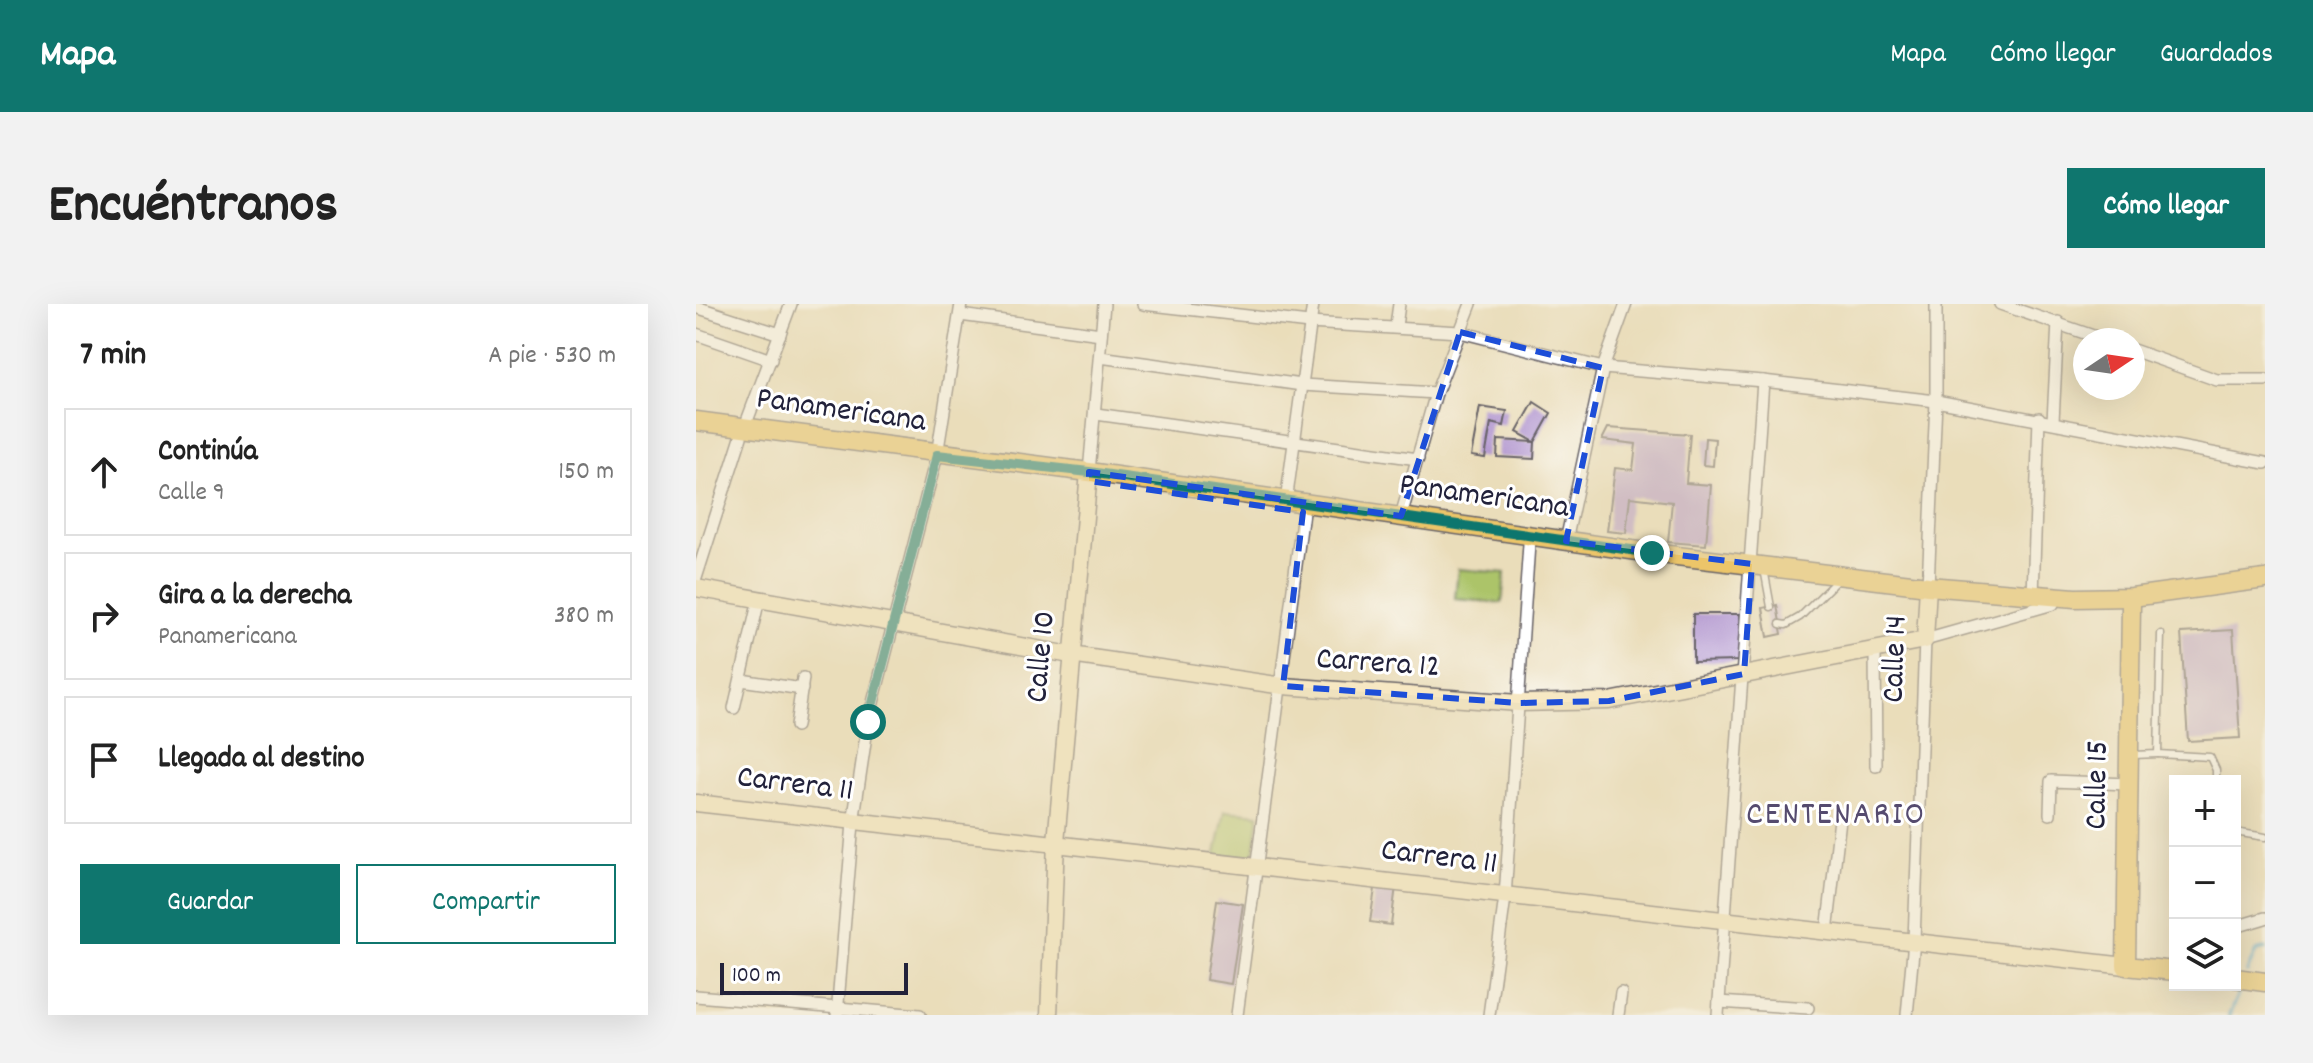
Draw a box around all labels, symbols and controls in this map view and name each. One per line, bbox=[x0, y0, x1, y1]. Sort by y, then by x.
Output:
text: Mapa bbox=[40, 29, 115, 84]
text: Mapa bbox=[1890, 36, 1946, 76]
text: Cómo llegar bbox=[1990, 36, 2116, 76]
text: Guardados bbox=[2160, 36, 2273, 76]
text: Encuéntranos bbox=[48, 168, 338, 248]
button: Cómo llegar bbox=[2067, 168, 2265, 248]
north arrow bbox=[2073, 328, 2145, 400]
text: 7 min bbox=[80, 332, 146, 381]
text: A pie · 530 m bbox=[488, 338, 616, 375]
street label: Panamericana bbox=[753, 377, 930, 447]
text: Continúa bbox=[158, 432, 257, 475]
icon: ahead bbox=[82, 450, 126, 494]
text: 150 m bbox=[558, 454, 614, 491]
street label: Panamericana bbox=[1396, 463, 1573, 533]
text: Calle 9 bbox=[158, 475, 225, 512]
route end bbox=[1634, 535, 1670, 571]
text: Gira a la derecha bbox=[158, 576, 351, 619]
icon: right bbox=[82, 594, 126, 638]
text: 380 m bbox=[554, 598, 614, 635]
street label: Calle 10 bbox=[1016, 609, 1070, 705]
street label: Calle 14 bbox=[1872, 614, 1922, 704]
text: Panamericana bbox=[158, 619, 297, 656]
street label: Carrera 12 bbox=[1315, 638, 1441, 692]
route start bbox=[850, 704, 886, 740]
icon: arrive bbox=[82, 738, 126, 782]
text: Llegada al destino bbox=[158, 739, 365, 782]
street label: Calle 15 bbox=[2075, 740, 2123, 830]
street label: Carrera 11 bbox=[734, 756, 856, 816]
map controls bbox=[2169, 775, 2241, 991]
button: + bbox=[2169, 775, 2241, 847]
district label: CENTENARIO bbox=[1746, 792, 1926, 841]
street label: Carrera 11 bbox=[1378, 829, 1500, 889]
button: − bbox=[2169, 847, 2241, 919]
button: Guardar bbox=[80, 864, 340, 944]
button: Compartir bbox=[356, 864, 616, 944]
button: layers bbox=[2169, 919, 2241, 991]
scale bar bbox=[720, 959, 908, 995]
text: 100 m bbox=[732, 961, 781, 992]

